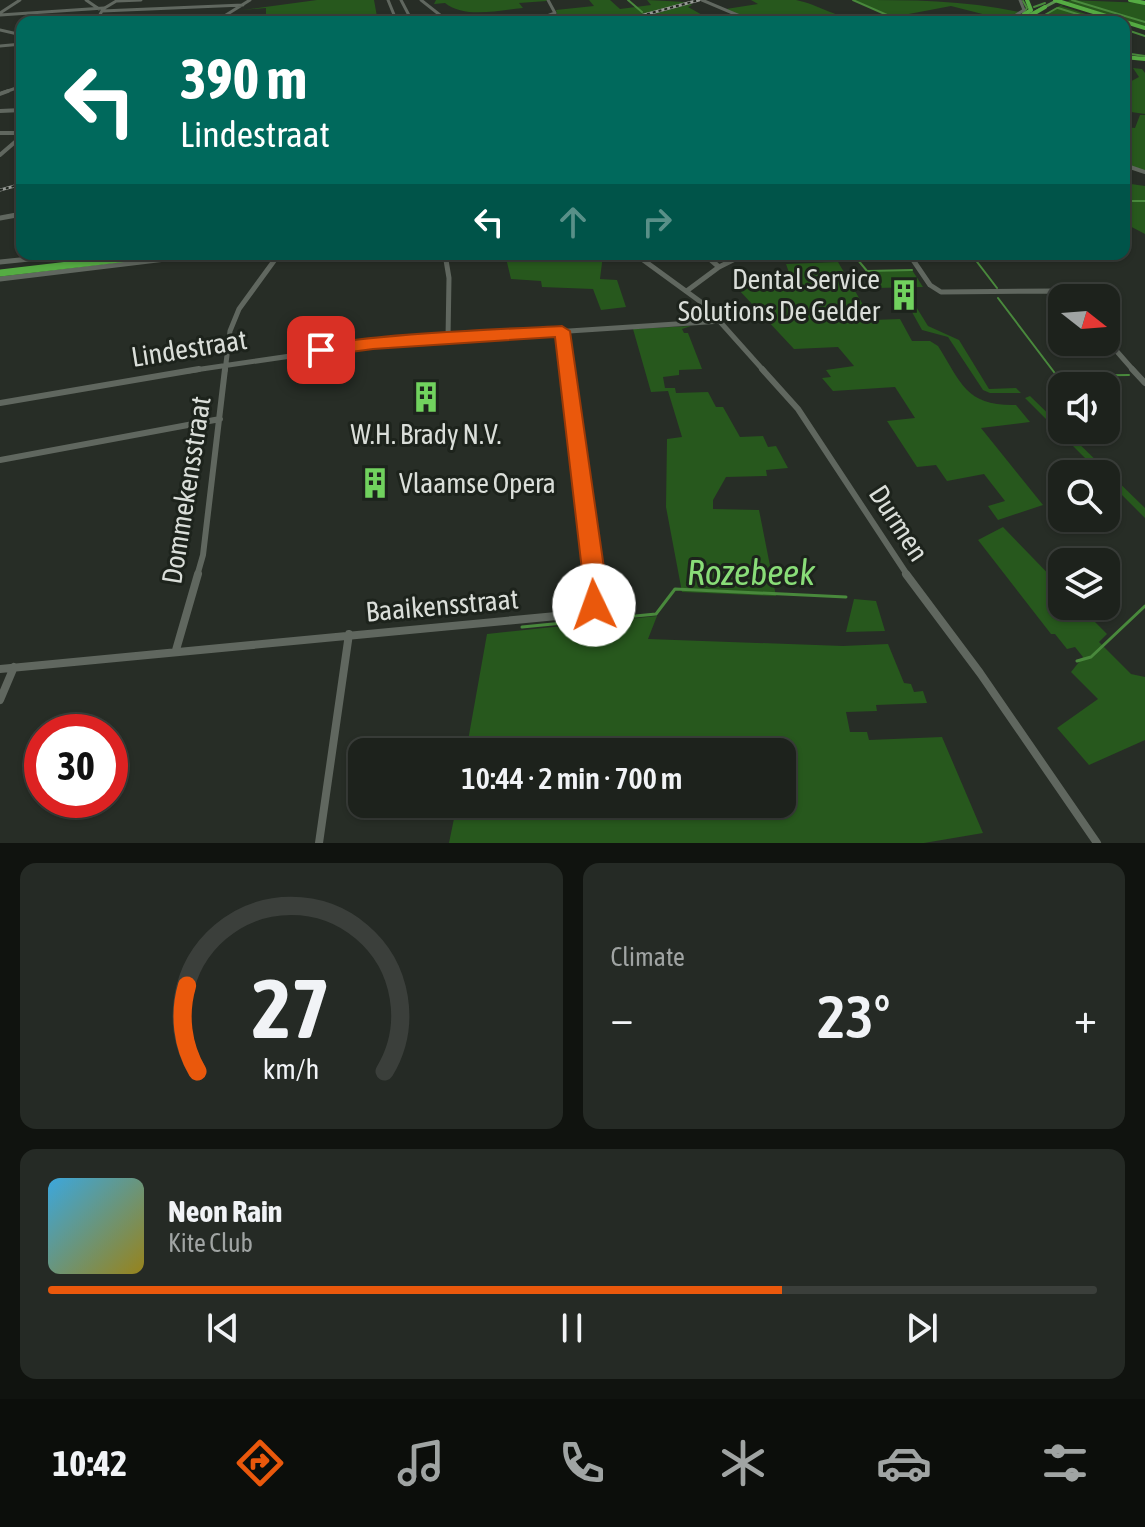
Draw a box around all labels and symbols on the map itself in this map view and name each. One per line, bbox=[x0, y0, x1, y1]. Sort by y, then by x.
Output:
place label: Dental Service Solutions De Gelder bbox=[678, 263, 881, 327]
building icon: Dental Service Solutions De Gelder bbox=[887, 278, 921, 312]
north arrow bbox=[1048, 284, 1120, 356]
pin bbox=[287, 316, 355, 384]
street label: Lindestraat bbox=[129, 323, 249, 373]
building icon: W.H. Brady N.V. bbox=[409, 380, 443, 414]
street label: Dommekensstraat bbox=[155, 394, 217, 586]
place label: W.H. Brady N.V. bbox=[351, 418, 501, 450]
building icon: Vlaamse Opera bbox=[358, 466, 392, 500]
place label: Vlaamse Opera bbox=[399, 467, 556, 499]
street label: Durmen bbox=[863, 479, 935, 567]
water label: Rozebeek bbox=[687, 551, 816, 593]
position arrow bbox=[552, 563, 636, 647]
street label: Baaikensstraat bbox=[364, 582, 520, 628]
speed limit sign: 30 bbox=[24, 714, 128, 818]

